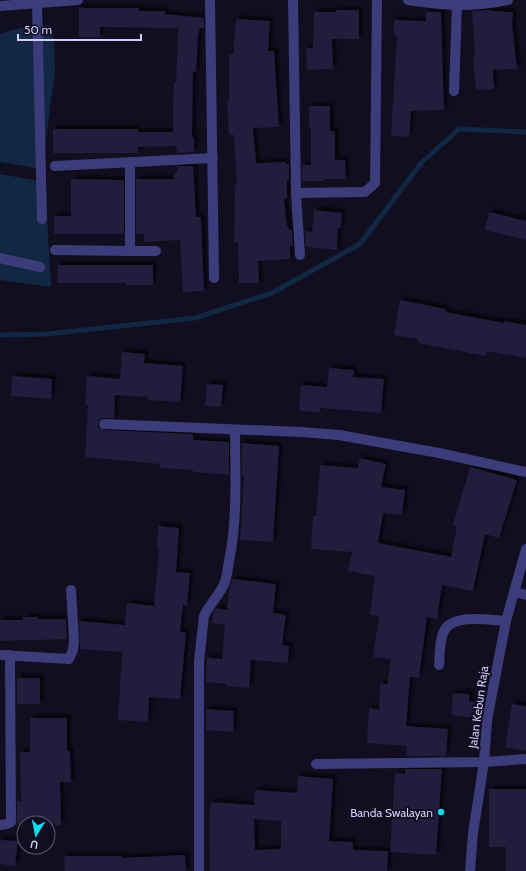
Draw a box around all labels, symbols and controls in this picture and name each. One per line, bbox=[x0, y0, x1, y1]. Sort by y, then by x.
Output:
scale bar bbox=[18, 16, 141, 42]
text: 50 m bbox=[24, 22, 52, 37]
street label: Jalan Kebun Raja bbox=[465, 665, 491, 750]
place label: Banda Swalayan bbox=[350, 805, 433, 820]
marker: Banda Swalayan bbox=[436, 807, 446, 817]
north arrow bbox=[16, 815, 56, 855]
text: U bbox=[29, 837, 39, 852]

